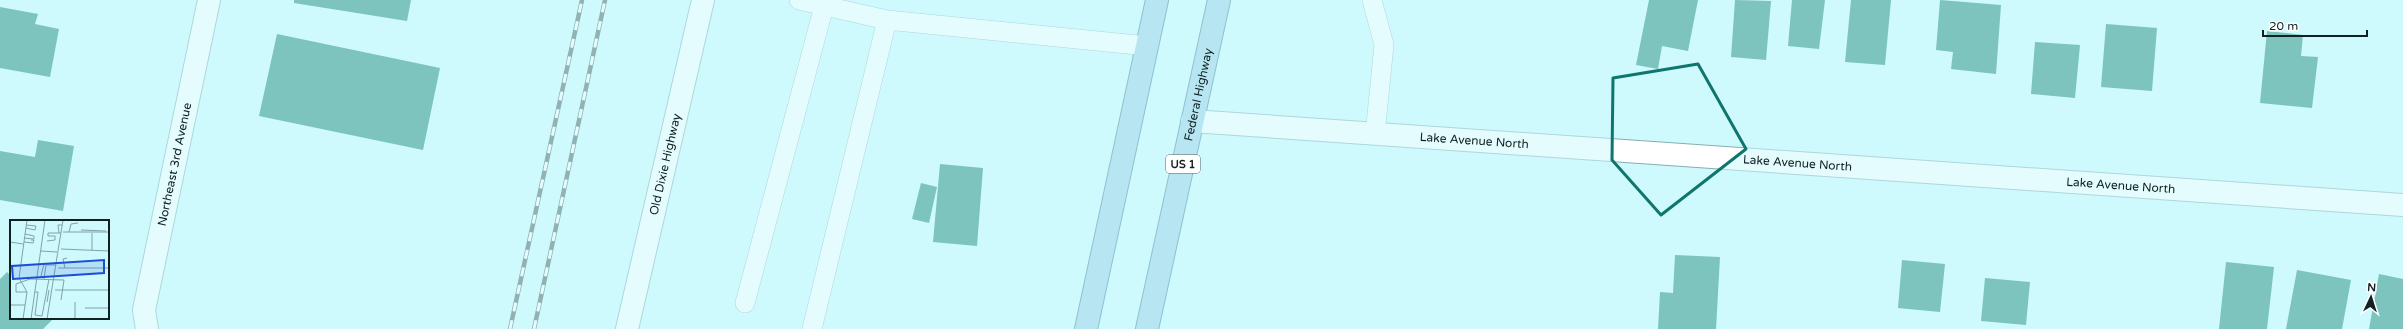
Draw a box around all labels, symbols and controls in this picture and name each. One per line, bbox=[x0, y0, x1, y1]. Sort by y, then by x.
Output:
scale bar bbox=[2263, 12, 2367, 38]
text: 20 m bbox=[2269, 19, 2298, 33]
street label: Federal Highway bbox=[1181, 46, 1215, 142]
street label: Northeast 3rd Avenue bbox=[155, 101, 194, 227]
street label: Old Dixie Highway bbox=[647, 112, 684, 217]
street label: Lake Avenue North bbox=[1419, 130, 1529, 151]
street label: Lake Avenue North bbox=[1742, 152, 1853, 174]
road number: US 1 bbox=[1166, 155, 1200, 173]
street label: Lake Avenue North bbox=[2066, 175, 2176, 196]
inset map bbox=[10, 220, 109, 319]
north arrow bbox=[2351, 277, 2391, 317]
text: N bbox=[2367, 281, 2377, 294]

